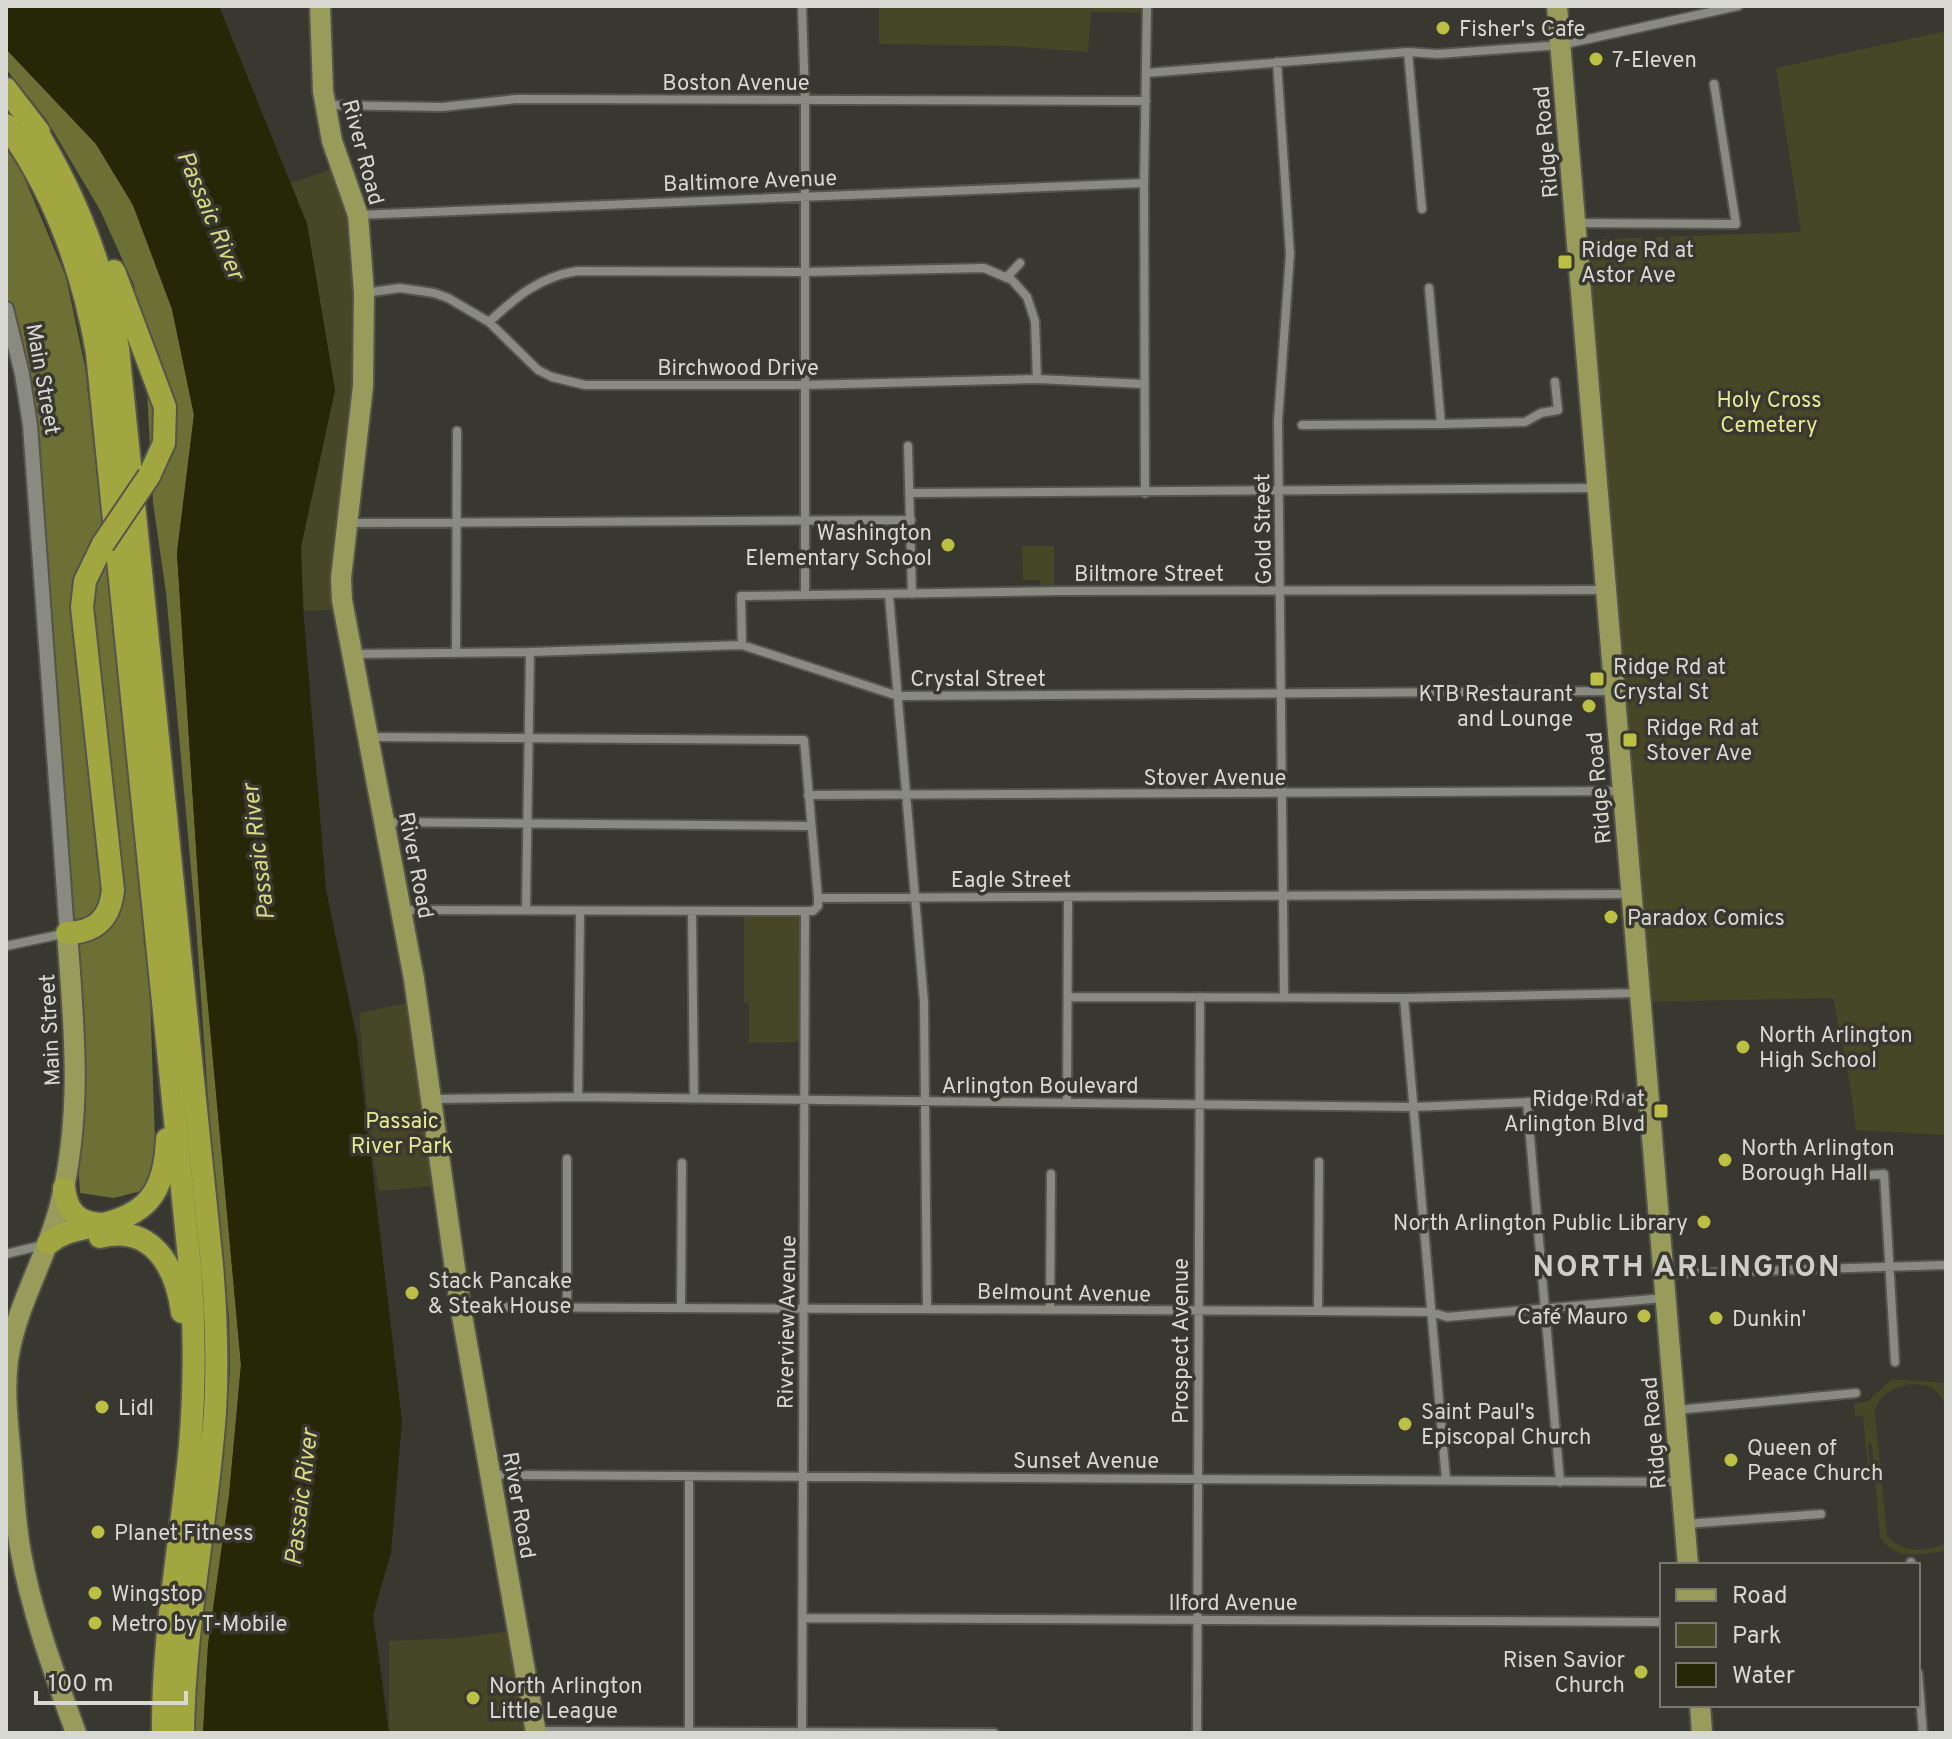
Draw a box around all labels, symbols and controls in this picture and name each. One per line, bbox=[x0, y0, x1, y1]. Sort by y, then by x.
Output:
place label: Fisher's Cafe bbox=[1459, 17, 1585, 44]
marker: Fisher's Cafe bbox=[1434, 19, 1452, 37]
place label: 7-Eleven bbox=[1612, 48, 1697, 75]
marker: 7-Eleven bbox=[1587, 50, 1605, 68]
street label: Boston Avenue bbox=[662, 71, 810, 98]
street label: Ridge Road bbox=[1529, 84, 1566, 199]
street label: River Road bbox=[335, 97, 389, 208]
water label: Passaic River bbox=[169, 147, 251, 287]
street label: Baltimore Avenue bbox=[663, 166, 838, 199]
place label: Ridge Rd at Astor Ave bbox=[1581, 238, 1694, 290]
marker: Ridge Rd at Astor Ave bbox=[1556, 253, 1574, 271]
street label: Main Street bbox=[18, 322, 65, 437]
street label: Birchwood Drive bbox=[657, 356, 819, 383]
park label: Holy Cross Cemetery bbox=[1716, 388, 1822, 440]
street label: Gold Street bbox=[1250, 473, 1279, 585]
place label: Washington Elementary School bbox=[745, 521, 932, 573]
marker: Washington Elementary School bbox=[939, 536, 957, 554]
street label: Biltmore Street bbox=[1074, 562, 1224, 589]
place label: Ridge Rd at Crystal St bbox=[1613, 655, 1726, 707]
street label: Crystal Street bbox=[910, 667, 1046, 694]
marker: Ridge Rd at Crystal St bbox=[1588, 670, 1606, 688]
place label: KTB Restaurant and Lounge bbox=[1418, 682, 1573, 734]
marker: KTB Restaurant and Lounge bbox=[1580, 697, 1598, 715]
place label: Ridge Rd at Stover Ave bbox=[1646, 716, 1759, 768]
street label: Ridge Road bbox=[1582, 730, 1619, 845]
marker: Ridge Rd at Stover Ave bbox=[1621, 731, 1639, 749]
street label: Stover Avenue bbox=[1144, 766, 1286, 793]
water label: Passaic River bbox=[237, 780, 283, 922]
street label: River Road bbox=[391, 810, 438, 921]
street label: Eagle Street bbox=[951, 868, 1071, 895]
place label: Paradox Comics bbox=[1627, 906, 1785, 933]
marker: Paradox Comics bbox=[1602, 908, 1620, 926]
street label: Main Street bbox=[35, 973, 68, 1087]
place label: North Arlington High School bbox=[1759, 1023, 1913, 1075]
marker: North Arlington High School bbox=[1734, 1038, 1752, 1056]
street label: Arlington Boulevard bbox=[941, 1074, 1139, 1101]
place label: Ridge Rd at Arlington Blvd bbox=[1504, 1087, 1645, 1139]
marker: Ridge Rd at Arlington Blvd bbox=[1652, 1102, 1670, 1120]
park label: Passaic River Park bbox=[351, 1109, 453, 1161]
place label: North Arlington Borough Hall bbox=[1741, 1136, 1895, 1188]
marker: North Arlington Borough Hall bbox=[1716, 1151, 1734, 1169]
place label: North Arlington Public Library bbox=[1393, 1211, 1688, 1238]
marker: North Arlington Public Library bbox=[1695, 1213, 1713, 1231]
street label: Riverview Avenue bbox=[773, 1235, 804, 1409]
district label: NORTH ARLINGTON bbox=[1533, 1250, 1841, 1287]
street label: Prospect Avenue bbox=[1169, 1258, 1196, 1424]
place label: Stack Pancake & Steak House bbox=[428, 1269, 572, 1321]
street label: Belmount Avenue bbox=[977, 1279, 1151, 1310]
marker: Stack Pancake & Steak House bbox=[403, 1284, 421, 1302]
place label: Café Mauro bbox=[1517, 1305, 1628, 1332]
marker: Café Mauro bbox=[1635, 1307, 1653, 1325]
place label: Dunkin' bbox=[1732, 1307, 1806, 1334]
marker: Dunkin' bbox=[1707, 1309, 1725, 1327]
street label: Ridge Road bbox=[1637, 1375, 1674, 1490]
place label: Lidl bbox=[118, 1396, 154, 1423]
marker: Lidl bbox=[93, 1398, 111, 1416]
place label: Saint Paul's Episcopal Church bbox=[1421, 1400, 1591, 1452]
marker: Saint Paul's Episcopal Church bbox=[1396, 1415, 1414, 1433]
water label: Passaic River bbox=[280, 1425, 326, 1567]
place label: Queen of Peace Church bbox=[1747, 1436, 1883, 1488]
street label: Sunset Avenue bbox=[1013, 1449, 1159, 1476]
street label: River Road bbox=[495, 1450, 540, 1561]
marker: Queen of Peace Church bbox=[1722, 1451, 1740, 1469]
place label: Planet Fitness bbox=[114, 1521, 254, 1548]
marker: Planet Fitness bbox=[89, 1523, 107, 1541]
legend bbox=[1660, 1563, 1920, 1707]
place label: Wingstop bbox=[111, 1582, 203, 1609]
text: Road bbox=[1732, 1582, 1788, 1612]
marker: Wingstop bbox=[86, 1584, 104, 1602]
street label: Ilford Avenue bbox=[1168, 1591, 1298, 1618]
place label: Metro by T-Mobile bbox=[111, 1612, 287, 1639]
marker: Metro by T-Mobile bbox=[86, 1614, 104, 1632]
text: Park bbox=[1732, 1622, 1782, 1652]
place label: Risen Savior Church bbox=[1503, 1648, 1625, 1700]
scale bar bbox=[36, 1655, 186, 1705]
text: Water bbox=[1732, 1662, 1795, 1692]
marker: Risen Savior Church bbox=[1632, 1663, 1650, 1681]
text: 100 m bbox=[48, 1670, 114, 1700]
place label: North Arlington Little League bbox=[489, 1674, 643, 1726]
marker: North Arlington Little League bbox=[464, 1689, 482, 1707]

